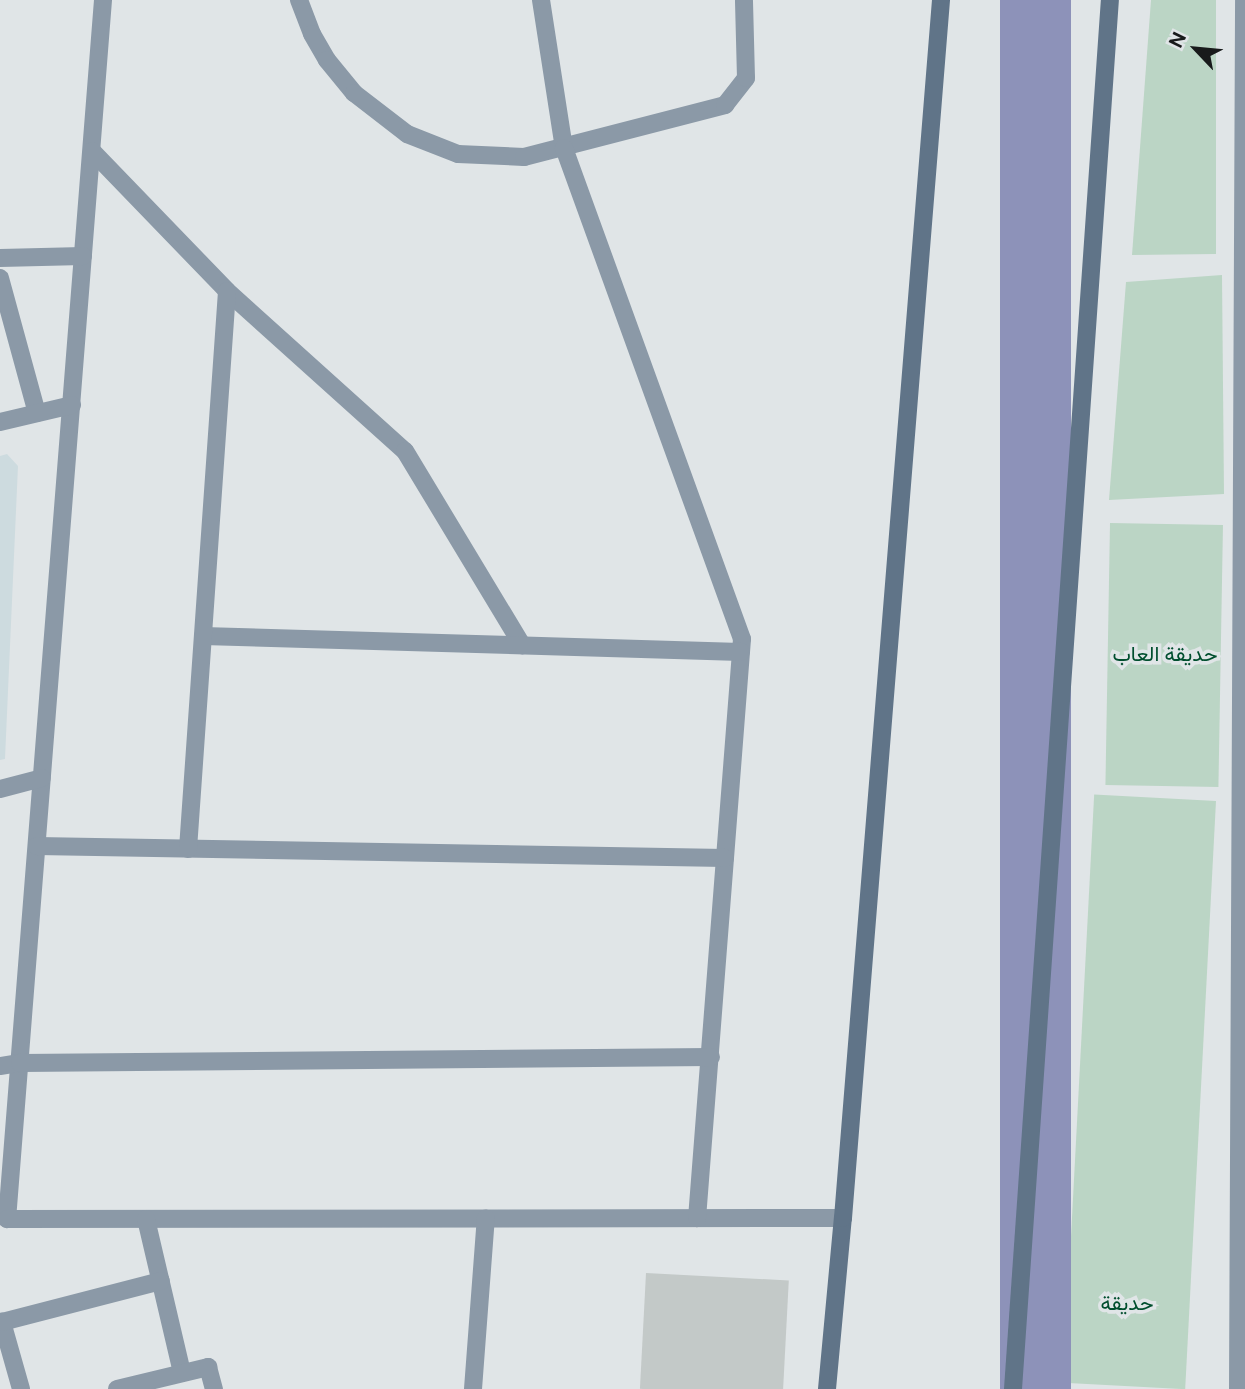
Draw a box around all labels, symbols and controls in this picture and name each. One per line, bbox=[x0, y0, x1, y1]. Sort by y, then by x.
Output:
north arrow bbox=[1161, 14, 1231, 84]
text: N bbox=[1164, 28, 1190, 51]
park label: حديقة العاب bbox=[1112, 641, 1218, 667]
park label: حديقة bbox=[1100, 1290, 1154, 1316]

